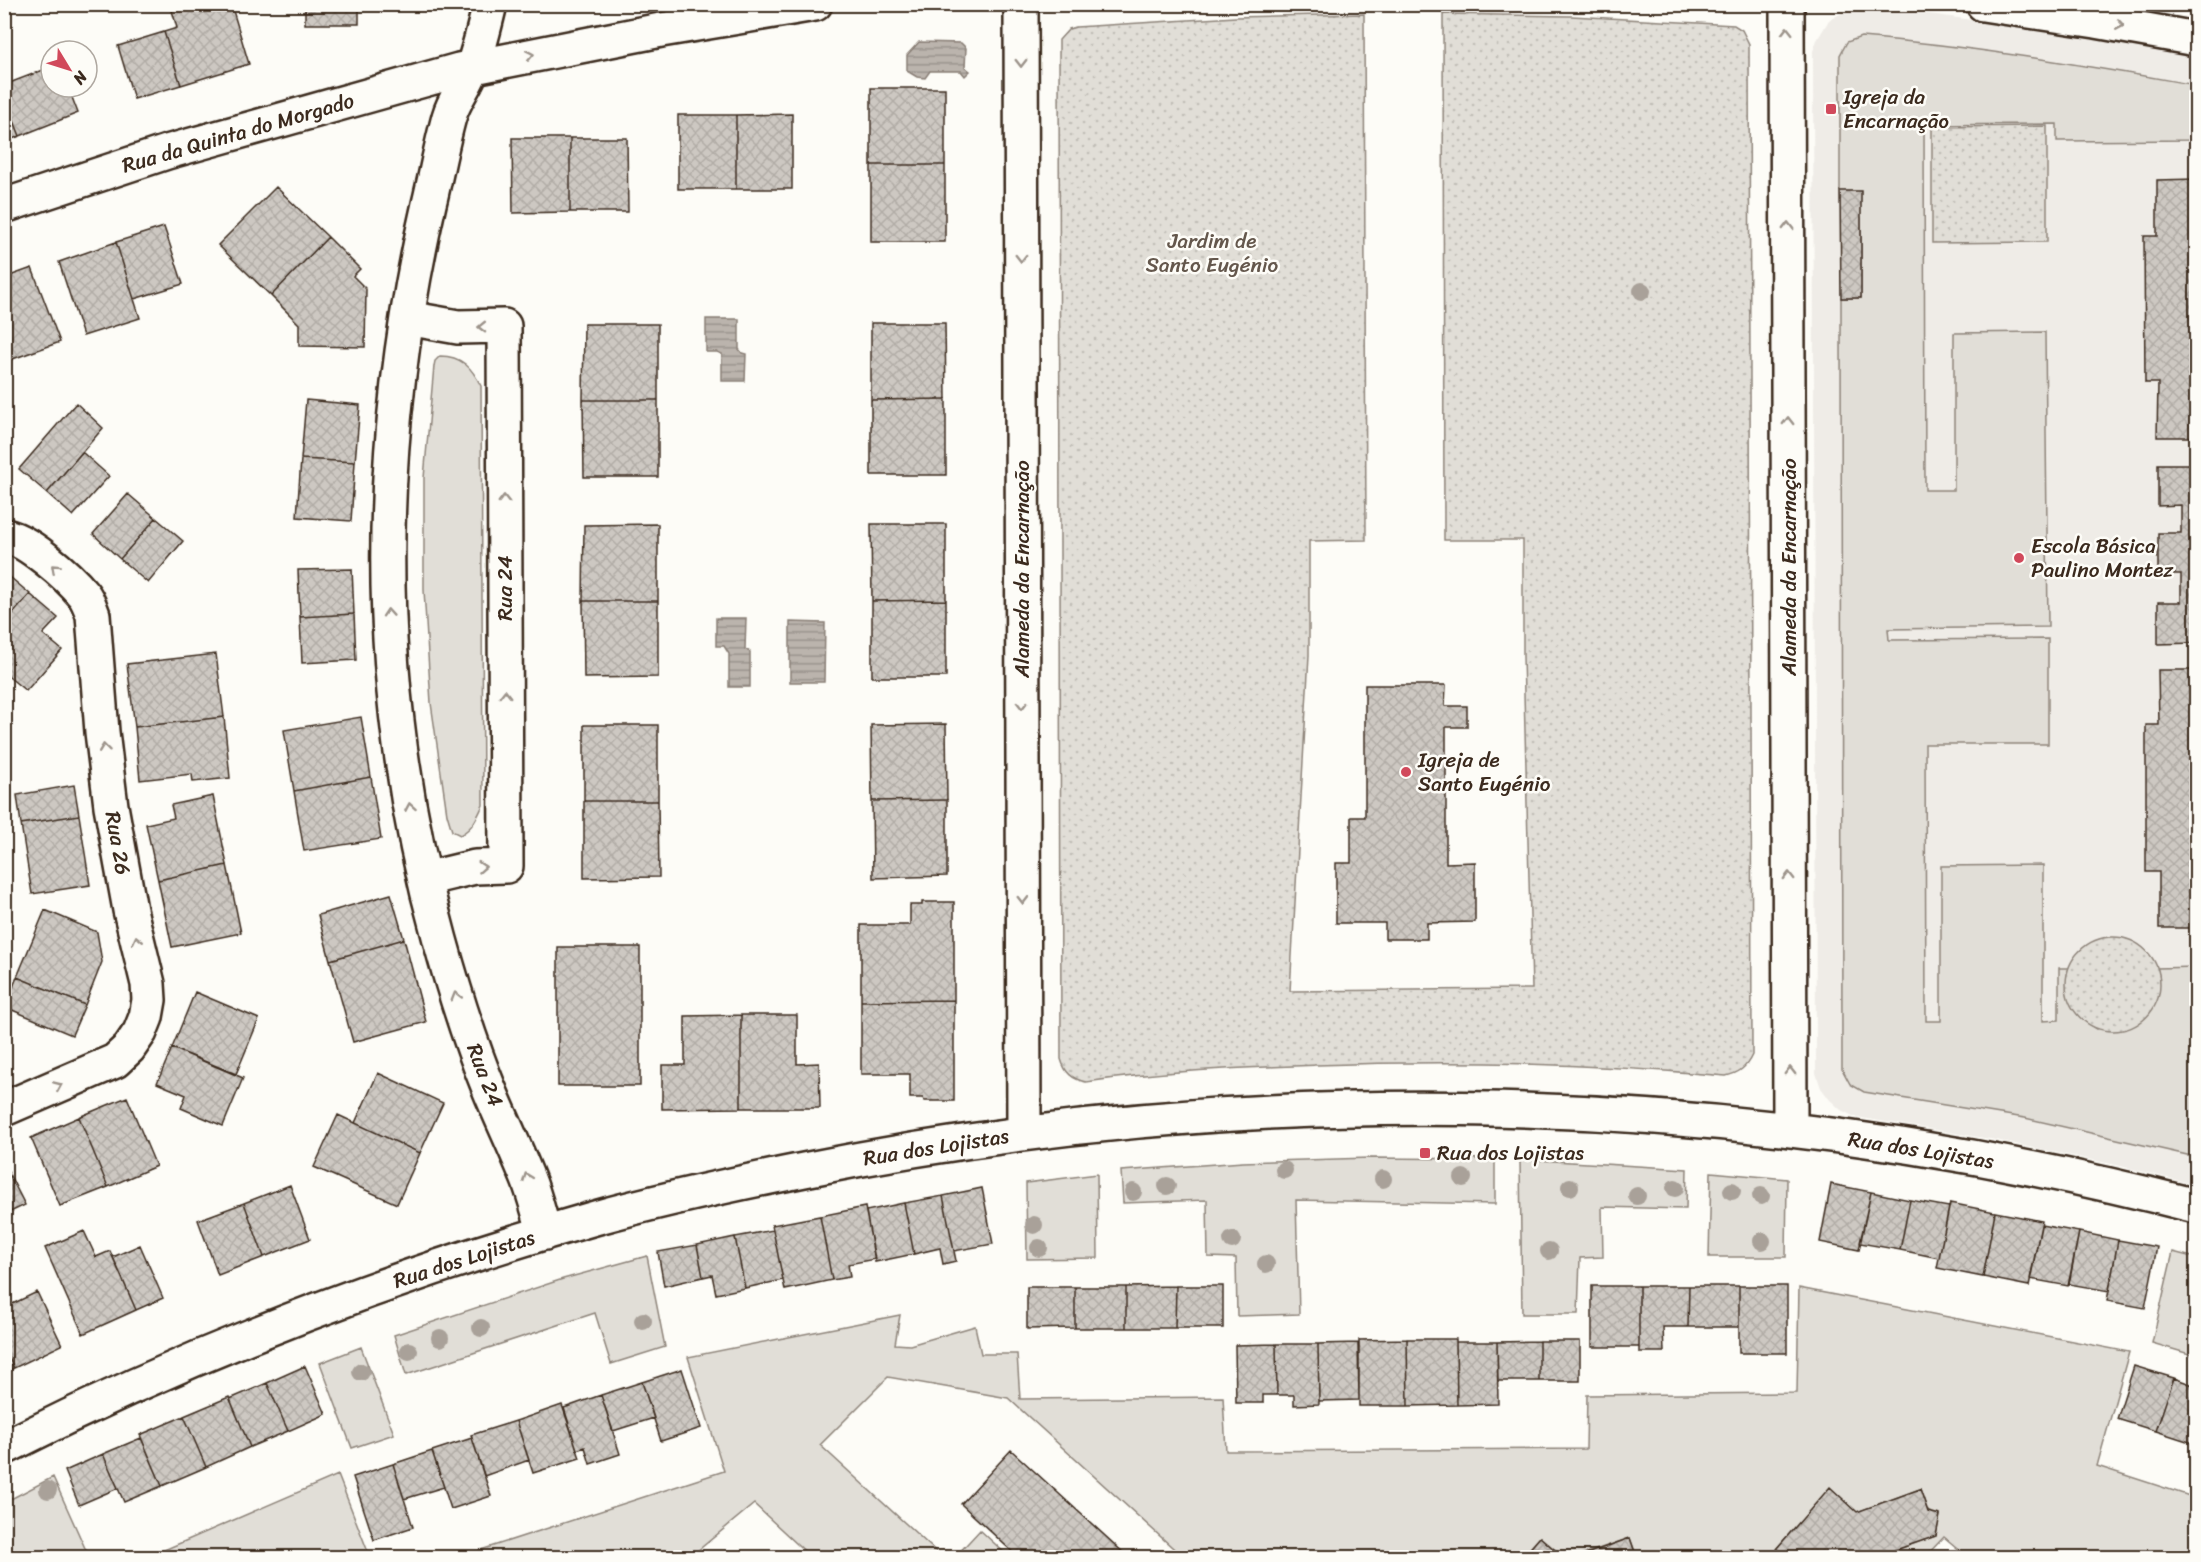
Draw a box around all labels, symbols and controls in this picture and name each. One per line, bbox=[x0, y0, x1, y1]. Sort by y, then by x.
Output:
one-way arrow bbox=[2115, 18, 2125, 31]
one-way arrow bbox=[1781, 26, 1794, 35]
north arrow bbox=[39, 39, 99, 99]
one-way arrow bbox=[525, 49, 535, 62]
one-way arrow bbox=[1015, 58, 1027, 67]
text: N bbox=[65, 64, 96, 92]
place label: Igreja da Encarnação bbox=[1842, 78, 1949, 140]
street label: Rua da Quinta do Morgado bbox=[117, 82, 359, 184]
marker: Igreja da Encarnação bbox=[1824, 102, 1838, 116]
one-way arrow bbox=[1782, 221, 1794, 230]
park label: Jardim de Santo Eugénio bbox=[1146, 222, 1279, 284]
one-way arrow bbox=[1015, 253, 1027, 262]
one-way arrow bbox=[477, 321, 486, 333]
one-way arrow bbox=[1782, 416, 1794, 425]
street label: Alameda da Encarnação bbox=[1770, 458, 1808, 677]
street label: Alameda da Encarnação bbox=[1003, 460, 1041, 679]
one-way arrow bbox=[498, 495, 510, 504]
place label: Escola Básica Paulino Montez bbox=[2031, 527, 2174, 589]
marker: Escola Básica Paulino Montez bbox=[2012, 551, 2026, 565]
street label: Rua 24 bbox=[486, 555, 524, 621]
one-way arrow bbox=[51, 564, 62, 575]
one-way arrow bbox=[382, 608, 395, 617]
one-way arrow bbox=[499, 690, 511, 699]
one-way arrow bbox=[1016, 700, 1028, 709]
place label: Igreja de Santo Eugénio bbox=[1417, 741, 1551, 803]
one-way arrow bbox=[98, 743, 111, 753]
marker: Igreja de Santo Eugénio bbox=[1399, 765, 1413, 779]
one-way arrow bbox=[404, 802, 417, 812]
street label: Rua 26 bbox=[94, 808, 142, 878]
one-way arrow bbox=[478, 861, 487, 874]
one-way arrow bbox=[1783, 871, 1796, 880]
one-way arrow bbox=[1017, 895, 1029, 904]
one-way arrow bbox=[132, 935, 145, 945]
one-way arrow bbox=[451, 991, 463, 1002]
street label: Rua 24 bbox=[456, 1038, 514, 1112]
one-way arrow bbox=[1784, 1066, 1796, 1075]
one-way arrow bbox=[52, 1081, 63, 1093]
street label: Rua dos Lojistas bbox=[860, 1117, 1012, 1177]
street label: Rua dos Lojistas bbox=[1845, 1120, 1997, 1180]
place label: Rua dos Lojistas bbox=[1437, 1134, 1584, 1172]
marker: Rua dos Lojistas bbox=[1418, 1146, 1432, 1160]
one-way arrow bbox=[522, 1173, 534, 1184]
street label: Rua dos Lojistas bbox=[388, 1218, 540, 1300]

